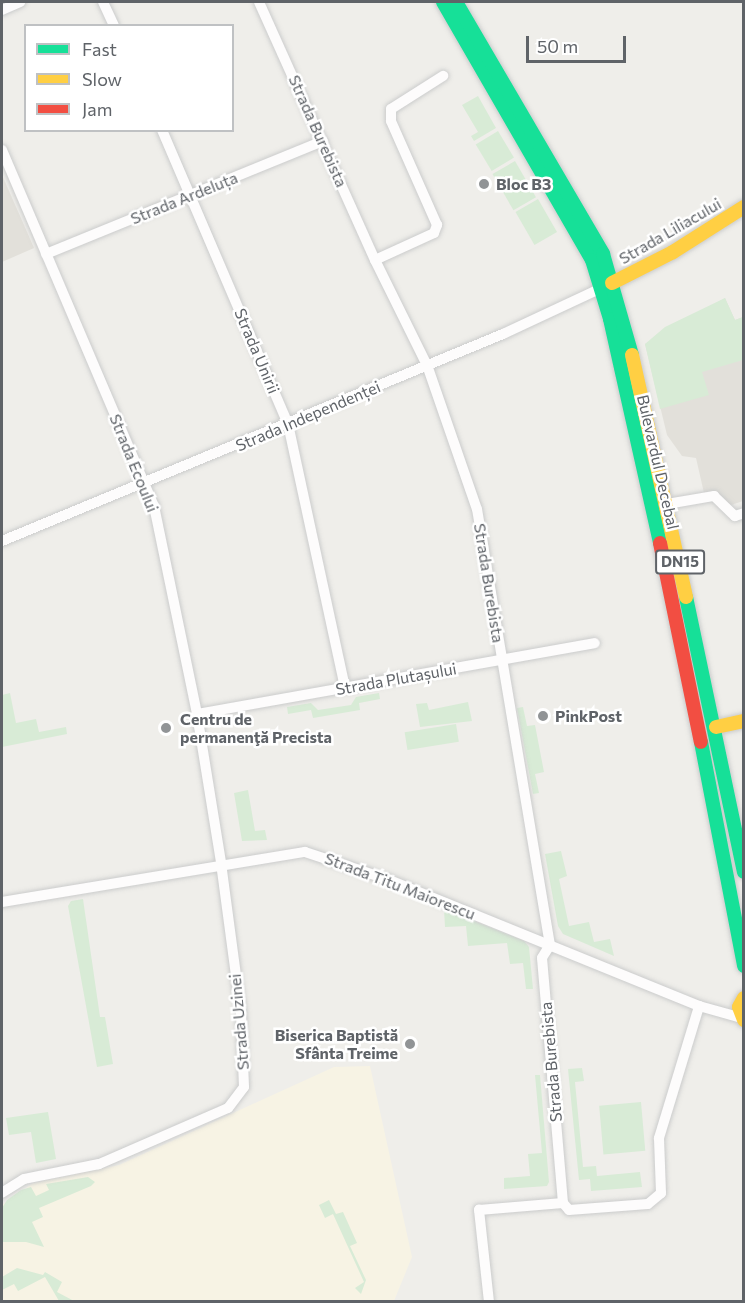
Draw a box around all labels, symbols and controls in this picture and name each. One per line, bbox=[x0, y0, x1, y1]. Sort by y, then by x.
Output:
legend bbox=[24, 24, 234, 132]
scale bar bbox=[529, 24, 630, 62]
text: 50 m bbox=[537, 35, 578, 57]
text: Fast bbox=[82, 38, 117, 60]
text: Slow bbox=[82, 68, 122, 90]
street label: Strada Burebista bbox=[285, 72, 351, 190]
text: Jam bbox=[82, 98, 112, 120]
street label: Strada Ardeluța bbox=[128, 168, 240, 228]
place label: Bloc B3 bbox=[496, 174, 551, 194]
marker: Bloc B3 bbox=[477, 177, 491, 191]
street label: Strada Liliacului bbox=[615, 194, 725, 268]
street label: Strada Unirii bbox=[230, 306, 284, 396]
street label: Strada Independenței bbox=[233, 377, 383, 455]
street label: Bulevardul Decebal bbox=[633, 393, 683, 531]
street label: Strada Ecoului bbox=[106, 411, 162, 515]
street label: Strada Burebista bbox=[470, 522, 508, 644]
road number: DN15 bbox=[654, 550, 706, 574]
street label: Strada Plutașului bbox=[334, 659, 458, 699]
place label: PinkPost bbox=[555, 706, 622, 726]
place label: Centru de permanenţă Precista bbox=[180, 709, 332, 747]
marker: PinkPost bbox=[536, 709, 550, 723]
marker: Centru de permanenţă Precista bbox=[157, 719, 175, 737]
street label: Strada Titu Maiorescu bbox=[322, 848, 478, 924]
street label: Strada Uzinei bbox=[225, 973, 253, 1071]
street label: Strada Burebista bbox=[536, 1001, 566, 1123]
place label: Biserica Baptistă Sfânta Treime bbox=[275, 1025, 398, 1063]
marker: Biserica Baptistă Sfânta Treime bbox=[403, 1037, 417, 1051]

